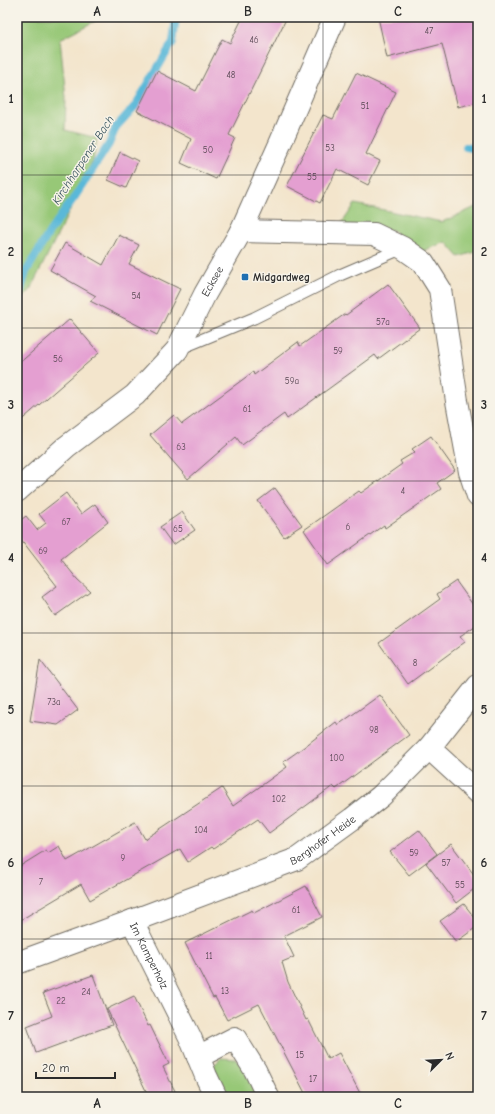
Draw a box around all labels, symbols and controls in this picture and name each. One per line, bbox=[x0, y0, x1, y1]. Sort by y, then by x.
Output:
text: A bbox=[93, 4, 101, 19]
text: B bbox=[244, 4, 252, 19]
text: C bbox=[394, 4, 402, 19]
house number: 47 bbox=[425, 26, 434, 36]
house number: 46 bbox=[249, 35, 259, 45]
house number: 48 bbox=[227, 70, 236, 80]
text: 1 bbox=[8, 91, 14, 106]
text: 1 bbox=[481, 91, 487, 106]
house number: 51 bbox=[361, 101, 370, 111]
water label: Kirchharpener Bach bbox=[49, 113, 117, 207]
house number: 53 bbox=[325, 143, 335, 153]
house number: 50 bbox=[203, 145, 213, 155]
house number: 55 bbox=[307, 172, 317, 182]
text: 2 bbox=[8, 244, 14, 259]
text: 2 bbox=[481, 244, 487, 259]
street label: Ecksee bbox=[199, 264, 227, 299]
place label: Midgardweg bbox=[253, 271, 310, 284]
marker: Midgardweg bbox=[240, 272, 250, 282]
house number: 54 bbox=[131, 291, 141, 301]
house number: 57a bbox=[376, 317, 390, 327]
house number: 59 bbox=[333, 346, 343, 356]
house number: 56 bbox=[53, 354, 63, 364]
house number: 59a bbox=[285, 376, 299, 386]
text: 3 bbox=[8, 397, 14, 412]
text: 3 bbox=[481, 397, 487, 412]
house number: 61 bbox=[243, 404, 252, 414]
house number: 63 bbox=[176, 442, 186, 452]
house number: 4 bbox=[401, 486, 405, 496]
house number: 67 bbox=[61, 517, 71, 527]
house number: 6 bbox=[346, 522, 351, 532]
house number: 65 bbox=[173, 524, 183, 534]
house number: 69 bbox=[38, 546, 48, 556]
text: 4 bbox=[8, 550, 14, 565]
text: 4 bbox=[481, 550, 487, 565]
house number: 8 bbox=[413, 658, 418, 668]
house number: 73a bbox=[47, 697, 61, 707]
text: 5 bbox=[8, 702, 15, 717]
text: 5 bbox=[481, 702, 488, 717]
house number: 98 bbox=[369, 725, 379, 735]
house number: 100 bbox=[330, 753, 344, 763]
house number: 102 bbox=[272, 794, 286, 804]
street label: Berghofer Heide bbox=[288, 812, 359, 868]
house number: 104 bbox=[194, 825, 208, 835]
house number: 59 bbox=[409, 848, 419, 858]
house number: 9 bbox=[121, 853, 126, 863]
text: 6 bbox=[8, 855, 15, 870]
text: 6 bbox=[481, 855, 488, 870]
house number: 57 bbox=[441, 858, 451, 868]
house number: 7 bbox=[39, 877, 44, 887]
house number: 55 bbox=[455, 880, 465, 890]
house number: 61 bbox=[292, 905, 301, 915]
street label: Im Kamperholz bbox=[127, 920, 171, 991]
house number: 11 bbox=[205, 951, 213, 961]
house number: 13 bbox=[221, 986, 229, 996]
house number: 24 bbox=[81, 987, 91, 997]
house number: 22 bbox=[56, 996, 66, 1006]
text: 7 bbox=[8, 1008, 14, 1023]
text: 7 bbox=[481, 1008, 487, 1023]
north arrow bbox=[421, 1040, 461, 1080]
house number: 15 bbox=[296, 1050, 304, 1060]
text: N bbox=[442, 1050, 457, 1062]
scale bar bbox=[36, 1054, 115, 1080]
text: 20 m bbox=[42, 1061, 70, 1075]
house number: 17 bbox=[309, 1074, 318, 1084]
text: A bbox=[93, 1096, 101, 1111]
text: B bbox=[244, 1096, 252, 1111]
text: C bbox=[394, 1096, 402, 1111]

